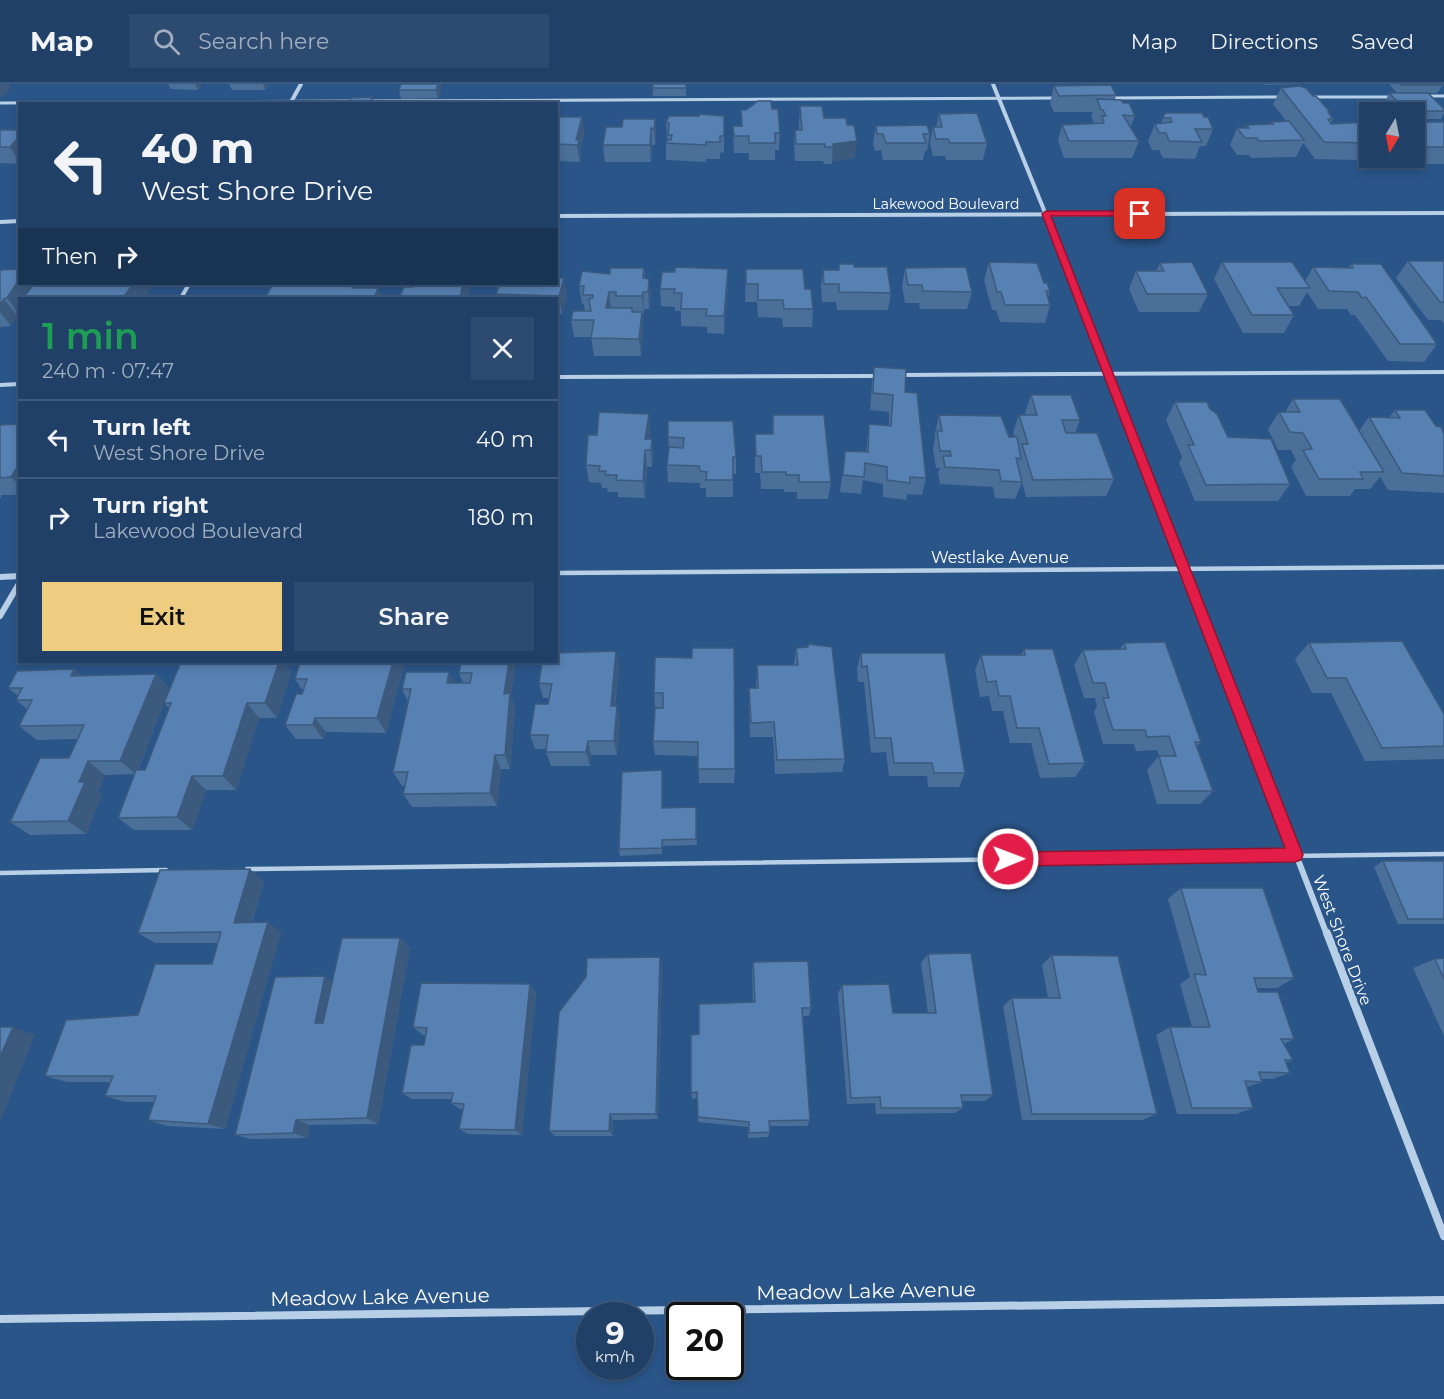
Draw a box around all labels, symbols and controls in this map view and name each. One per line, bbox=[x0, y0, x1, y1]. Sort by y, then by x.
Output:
search box bbox=[129, 14, 549, 68]
text: Map bbox=[30, 24, 93, 58]
icon: search bbox=[150, 25, 183, 58]
text: Search here bbox=[198, 28, 329, 55]
text: Map bbox=[1131, 29, 1177, 54]
text: Directions bbox=[1210, 29, 1318, 54]
text: Saved bbox=[1351, 29, 1414, 54]
north arrow bbox=[1359, 102, 1425, 168]
map controls bbox=[1359, 102, 1425, 168]
text: 40 m bbox=[141, 122, 254, 174]
icon: left bbox=[42, 126, 120, 204]
text: West Shore Drive bbox=[141, 174, 373, 207]
pin bbox=[1114, 188, 1165, 239]
street label: Lakewood Boulevard bbox=[872, 195, 1020, 213]
icon: arrive bbox=[1123, 197, 1156, 230]
icon: right bbox=[110, 240, 143, 273]
text: Then bbox=[42, 243, 98, 270]
text: 1 min bbox=[42, 314, 139, 358]
button: close bbox=[471, 317, 534, 380]
text: 240 m · 07:47 bbox=[42, 359, 174, 383]
text: Turn left bbox=[93, 414, 191, 441]
icon: left bbox=[42, 423, 75, 456]
text: 40 m bbox=[476, 426, 534, 453]
text: West Shore Drive bbox=[93, 441, 265, 465]
text: Turn right bbox=[93, 492, 208, 519]
icon: right bbox=[42, 501, 75, 534]
text: 180 m bbox=[468, 504, 534, 531]
text: Lakewood Boulevard bbox=[93, 519, 303, 543]
street label: Westlake Avenue bbox=[931, 548, 1069, 567]
button: Exit bbox=[42, 582, 282, 651]
button: Share bbox=[294, 582, 534, 651]
position arrow bbox=[976, 827, 1040, 891]
street label: West Shore Drive bbox=[1309, 872, 1376, 1008]
street label: Meadow Lake Avenue bbox=[756, 1277, 976, 1305]
street label: Meadow Lake Avenue bbox=[270, 1283, 490, 1311]
speed limit sign: 20 bbox=[666, 1302, 744, 1380]
text: 9 bbox=[605, 1315, 625, 1352]
text: km/h bbox=[595, 1347, 635, 1366]

